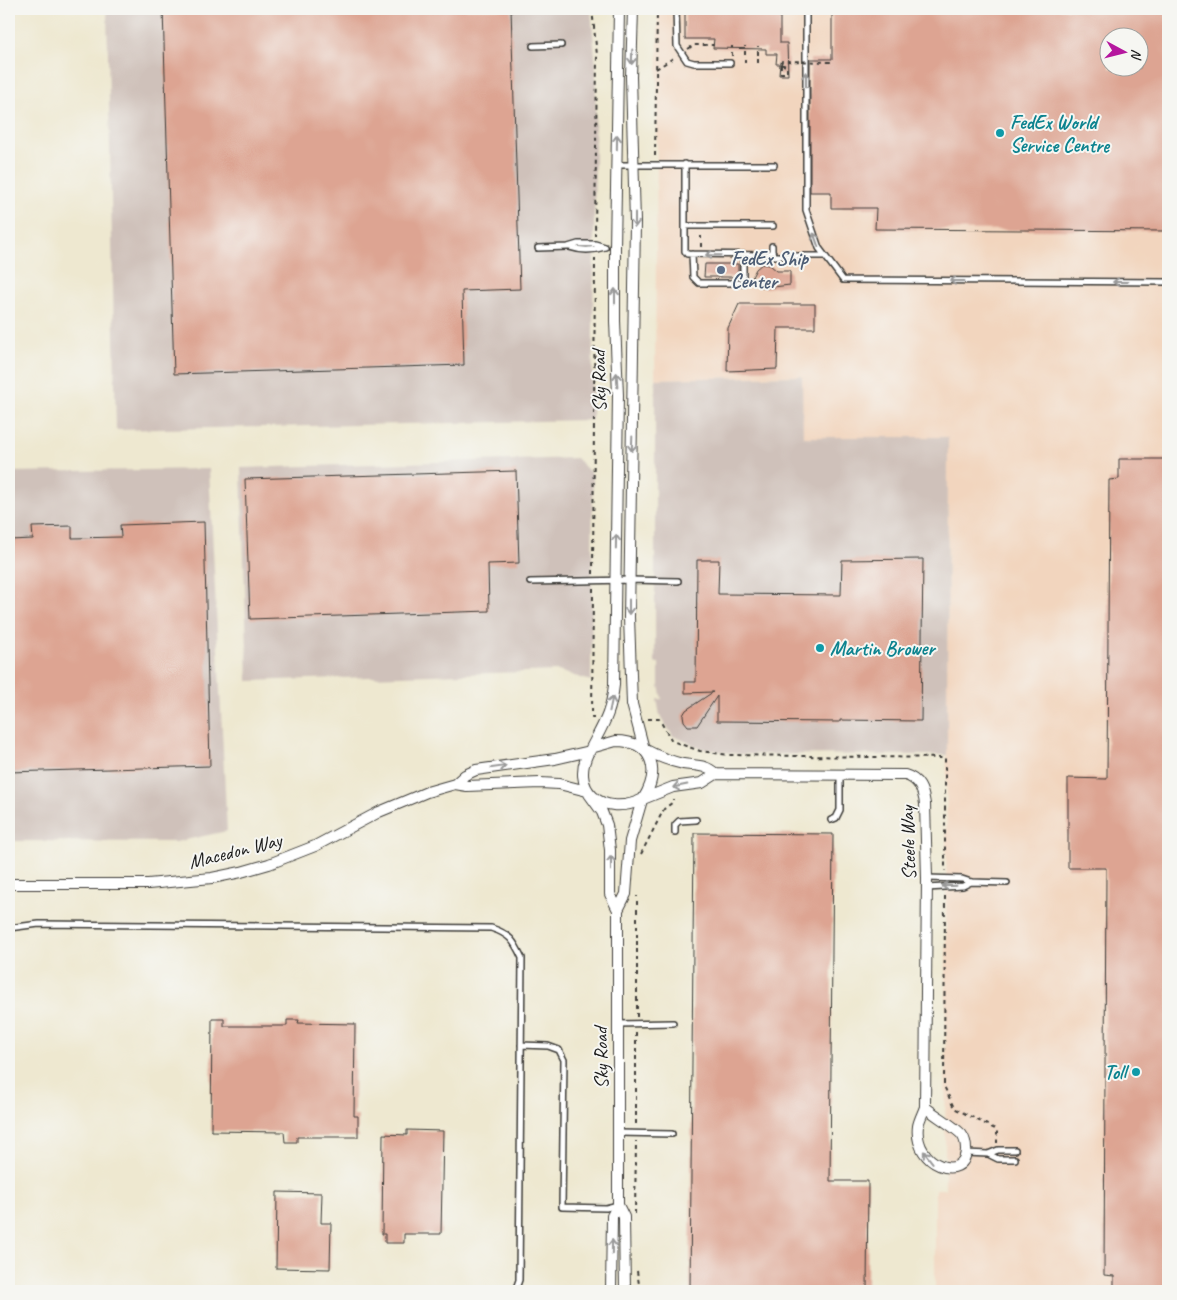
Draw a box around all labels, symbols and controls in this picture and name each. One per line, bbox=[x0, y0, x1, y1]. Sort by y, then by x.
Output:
north arrow bbox=[1100, 28, 1150, 78]
text: N bbox=[1127, 48, 1145, 61]
one-way arrow bbox=[627, 49, 636, 65]
one-way arrow bbox=[801, 71, 811, 88]
place label: FedEx World Service Centre bbox=[1010, 110, 1110, 158]
marker: FedEx World Service Centre bbox=[994, 127, 1006, 139]
one-way arrow bbox=[612, 135, 621, 151]
one-way arrow bbox=[630, 212, 640, 228]
one-way arrow bbox=[811, 233, 820, 248]
place label: FedEx Ship Center bbox=[731, 246, 809, 294]
one-way arrow bbox=[705, 250, 721, 259]
marker: FedEx Ship Center bbox=[715, 264, 727, 276]
one-way arrow bbox=[949, 276, 966, 286]
one-way arrow bbox=[1112, 277, 1128, 287]
one-way arrow bbox=[610, 288, 620, 304]
street label: Sky Road bbox=[586, 347, 612, 412]
one-way arrow bbox=[613, 372, 622, 388]
one-way arrow bbox=[627, 436, 637, 452]
one-way arrow bbox=[611, 534, 621, 550]
one-way arrow bbox=[624, 598, 634, 615]
place label: Martin Brower bbox=[830, 636, 937, 661]
marker: Martin Brower bbox=[814, 642, 826, 654]
one-way arrow bbox=[607, 697, 617, 713]
one-way arrow bbox=[491, 762, 507, 772]
one-way arrow bbox=[672, 782, 688, 791]
street label: Steele Way bbox=[894, 803, 922, 881]
street label: Macedon Way bbox=[186, 827, 286, 875]
one-way arrow bbox=[606, 855, 616, 872]
one-way arrow bbox=[941, 882, 957, 891]
street label: Sky Road bbox=[588, 1024, 614, 1089]
place label: Toll bbox=[1104, 1060, 1129, 1085]
marker: Toll bbox=[1130, 1066, 1142, 1078]
one-way arrow bbox=[923, 1150, 934, 1163]
one-way arrow bbox=[607, 1240, 617, 1256]

